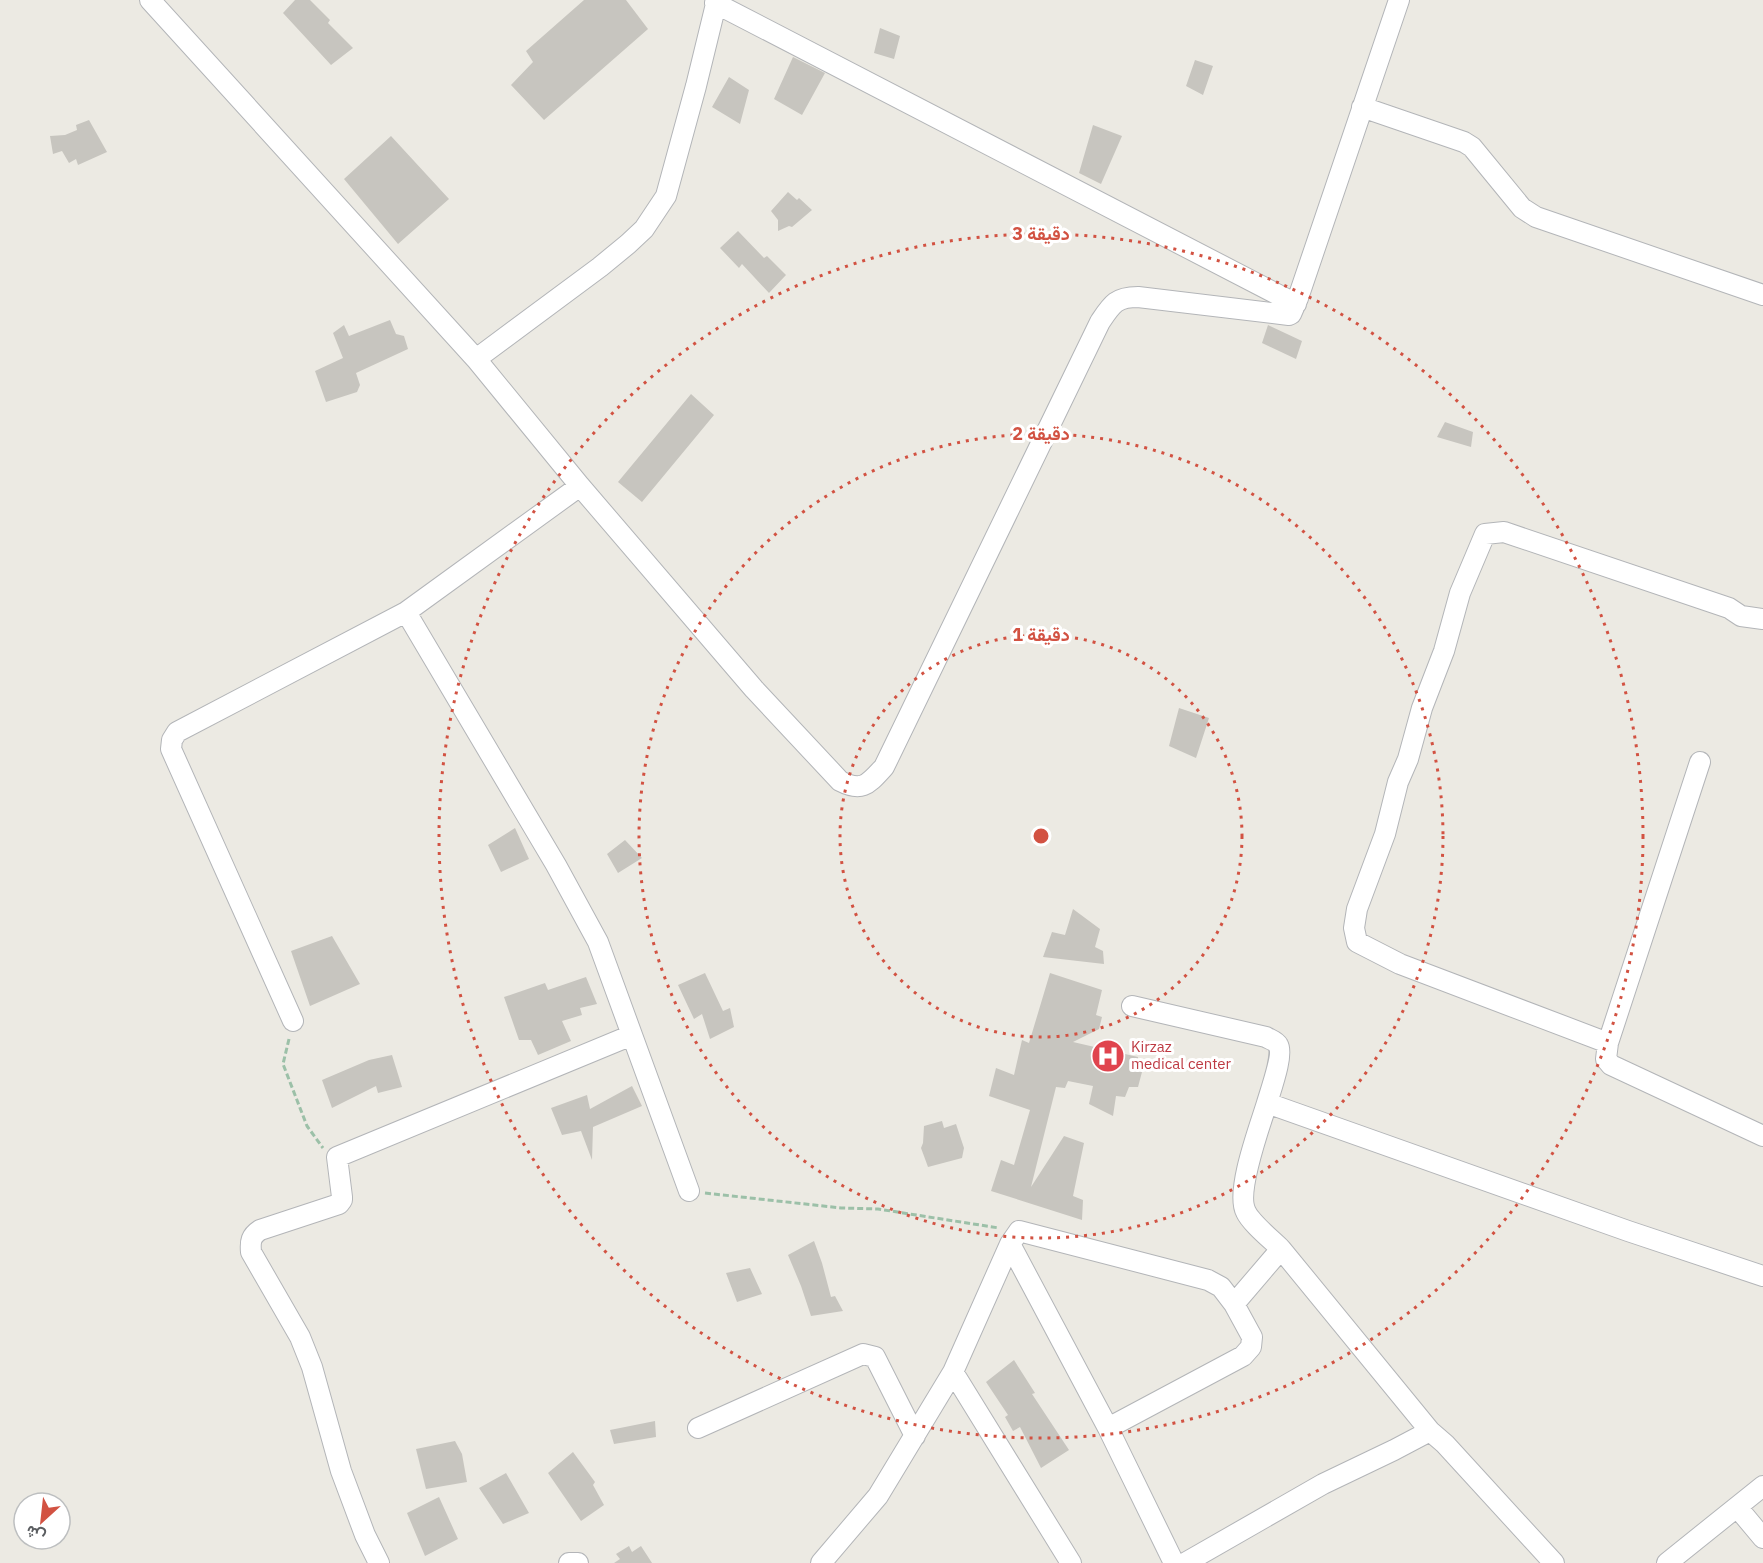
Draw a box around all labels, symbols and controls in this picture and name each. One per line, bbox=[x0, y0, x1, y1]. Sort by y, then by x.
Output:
text: 3 دقيقة bbox=[1012, 222, 1070, 245]
text: 2 دقيقة bbox=[1012, 422, 1070, 445]
text: 1 دقيقة bbox=[1012, 623, 1070, 646]
centre of rings bbox=[1031, 826, 1051, 846]
place label: Kirzaz medical center bbox=[1131, 1037, 1232, 1073]
hospital icon: Kirzaz medical center bbox=[1090, 1038, 1126, 1074]
north arrow bbox=[12, 1491, 72, 1551]
text: ش bbox=[22, 1521, 48, 1548]

